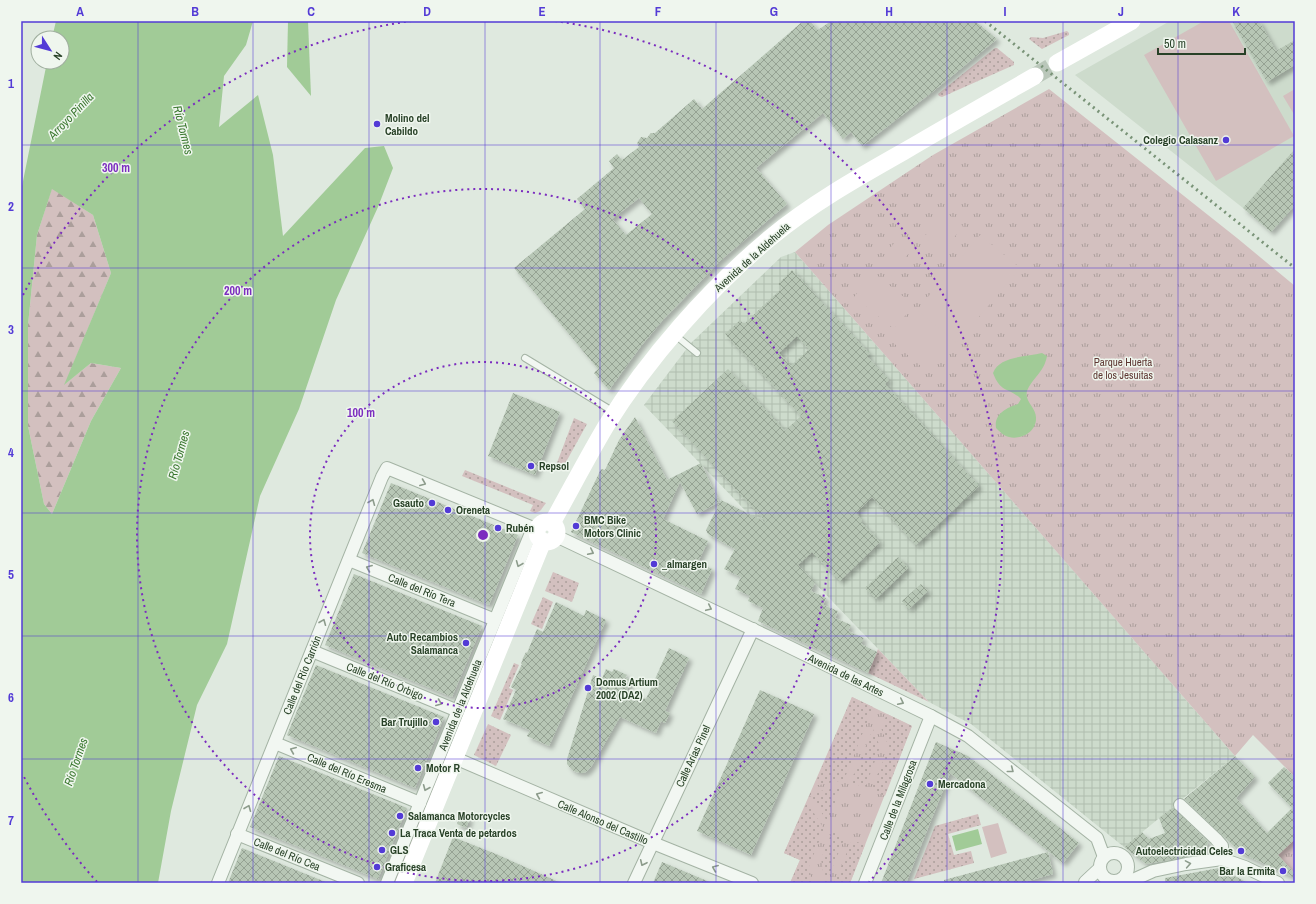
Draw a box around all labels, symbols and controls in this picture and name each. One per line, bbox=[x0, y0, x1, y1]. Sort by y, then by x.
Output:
text: A bbox=[76, 3, 84, 20]
text: B bbox=[191, 3, 199, 20]
text: C bbox=[307, 3, 315, 20]
text: D bbox=[423, 3, 431, 20]
text: E bbox=[538, 3, 546, 20]
text: F bbox=[655, 3, 662, 20]
text: G bbox=[770, 3, 778, 20]
text: H bbox=[885, 3, 893, 20]
text: I bbox=[1004, 3, 1007, 20]
text: J bbox=[1118, 3, 1124, 20]
text: K bbox=[1232, 3, 1240, 20]
north arrow bbox=[30, 30, 70, 70]
scale bar bbox=[1158, 30, 1245, 56]
text: 50 m bbox=[1164, 36, 1186, 52]
text: N bbox=[51, 49, 66, 63]
text: 1 bbox=[8, 75, 14, 92]
water label: Arroyo Pinilla bbox=[44, 89, 98, 144]
water label: Río Tormes bbox=[169, 104, 197, 156]
place label: Molino del Cabildo bbox=[385, 111, 430, 138]
marker: Molino del Cabildo bbox=[372, 119, 382, 129]
place label: Colegio Calasanz bbox=[1143, 133, 1218, 147]
marker: Colegio Calasanz bbox=[1221, 135, 1231, 145]
text: 300 m bbox=[102, 160, 130, 176]
text: 2 bbox=[8, 198, 14, 215]
street label: Avenida de la Aldehuela bbox=[710, 219, 793, 295]
text: 200 m bbox=[224, 283, 252, 299]
text: 3 bbox=[8, 321, 14, 338]
park label: Parque Huerta de los Jesuitas bbox=[1093, 355, 1154, 382]
text: 100 m bbox=[347, 405, 375, 421]
water label: Río Tormes bbox=[164, 429, 194, 481]
text: 4 bbox=[8, 444, 14, 461]
place label: Repsol bbox=[539, 459, 569, 473]
marker: Repsol bbox=[526, 461, 536, 471]
one-way arrow bbox=[420, 478, 427, 486]
place label: Gsauto bbox=[393, 496, 424, 510]
one-way arrow bbox=[367, 498, 375, 506]
marker: Gsauto bbox=[427, 498, 437, 508]
place label: Oreneta bbox=[456, 503, 490, 517]
marker: Oreneta bbox=[443, 505, 453, 515]
place label: BMC Bike Motors Clinic bbox=[584, 513, 641, 540]
place label: Rubén bbox=[506, 521, 534, 535]
marker: BMC Bike Motors Clinic bbox=[571, 521, 581, 531]
marker: Rubén bbox=[493, 523, 503, 533]
centre of rings bbox=[476, 528, 490, 542]
one-way arrow bbox=[587, 547, 595, 555]
place label: _almargen bbox=[662, 557, 707, 571]
marker: _almargen bbox=[649, 559, 659, 569]
one-way arrow bbox=[515, 560, 523, 567]
one-way arrow bbox=[365, 565, 372, 573]
text: 5 bbox=[8, 566, 14, 583]
street label: Calle del Río Tera bbox=[386, 570, 458, 610]
one-way arrow bbox=[704, 603, 712, 611]
one-way arrow bbox=[319, 619, 327, 626]
place label: Auto Recambios Salamanca bbox=[387, 630, 458, 657]
street label: Calle del Río Carrión bbox=[280, 633, 324, 717]
marker: Auto Recambios Salamanca bbox=[461, 638, 471, 648]
street label: Avenida de las Artes bbox=[805, 650, 887, 700]
street label: Avenida de la Aldehuela bbox=[435, 657, 485, 754]
street label: Calle del Río Órbigo bbox=[344, 659, 426, 703]
place label: Domus Artium 2002 (DA2) bbox=[596, 675, 658, 702]
marker: Domus Artium 2002 (DA2) bbox=[583, 683, 593, 693]
text: 6 bbox=[8, 689, 14, 706]
one-way arrow bbox=[897, 697, 904, 705]
one-way arrow bbox=[434, 698, 442, 706]
place label: Bar Trujillo bbox=[381, 715, 428, 729]
marker: Bar Trujillo bbox=[431, 717, 441, 727]
street label: Calle Arias Pinel bbox=[673, 723, 713, 789]
water label: Río Tormes bbox=[60, 736, 92, 788]
one-way arrow bbox=[290, 747, 297, 755]
street label: Calle del Río Eresma bbox=[305, 750, 389, 796]
street label: Calle de la Milagrosa bbox=[876, 758, 920, 842]
place label: Motor R bbox=[426, 761, 461, 775]
marker: Motor R bbox=[413, 763, 423, 773]
one-way arrow bbox=[1006, 765, 1013, 772]
place label: Mercadona bbox=[938, 777, 986, 791]
marker: Mercadona bbox=[925, 779, 935, 789]
one-way arrow bbox=[423, 783, 431, 791]
one-way arrow bbox=[536, 792, 544, 800]
street label: Calle Alonso del Castillo bbox=[555, 797, 651, 847]
one-way arrow bbox=[243, 804, 251, 812]
place label: Salamanca Motorcycles bbox=[408, 809, 510, 823]
marker: Salamanca Motorcycles bbox=[395, 811, 405, 821]
text: 7 bbox=[8, 812, 14, 829]
place label: La Traca Venta de petardos bbox=[400, 826, 517, 840]
marker: La Traca Venta de petardos bbox=[387, 828, 397, 838]
street label: Calle del Río Cea bbox=[252, 834, 322, 874]
place label: GLS bbox=[390, 843, 409, 857]
place label: Autoelectricidad Celes bbox=[1136, 844, 1233, 858]
marker: GLS bbox=[377, 845, 387, 855]
marker: Autoelectricidad Celes bbox=[1236, 846, 1246, 856]
one-way arrow bbox=[640, 859, 648, 866]
place label: Graficesa bbox=[385, 860, 426, 874]
one-way arrow bbox=[1184, 860, 1191, 868]
marker: Graficesa bbox=[372, 862, 382, 872]
place label: Bar la Ermita bbox=[1219, 864, 1275, 878]
one-way arrow bbox=[712, 865, 719, 873]
marker: Bar la Ermita bbox=[1278, 866, 1288, 876]

